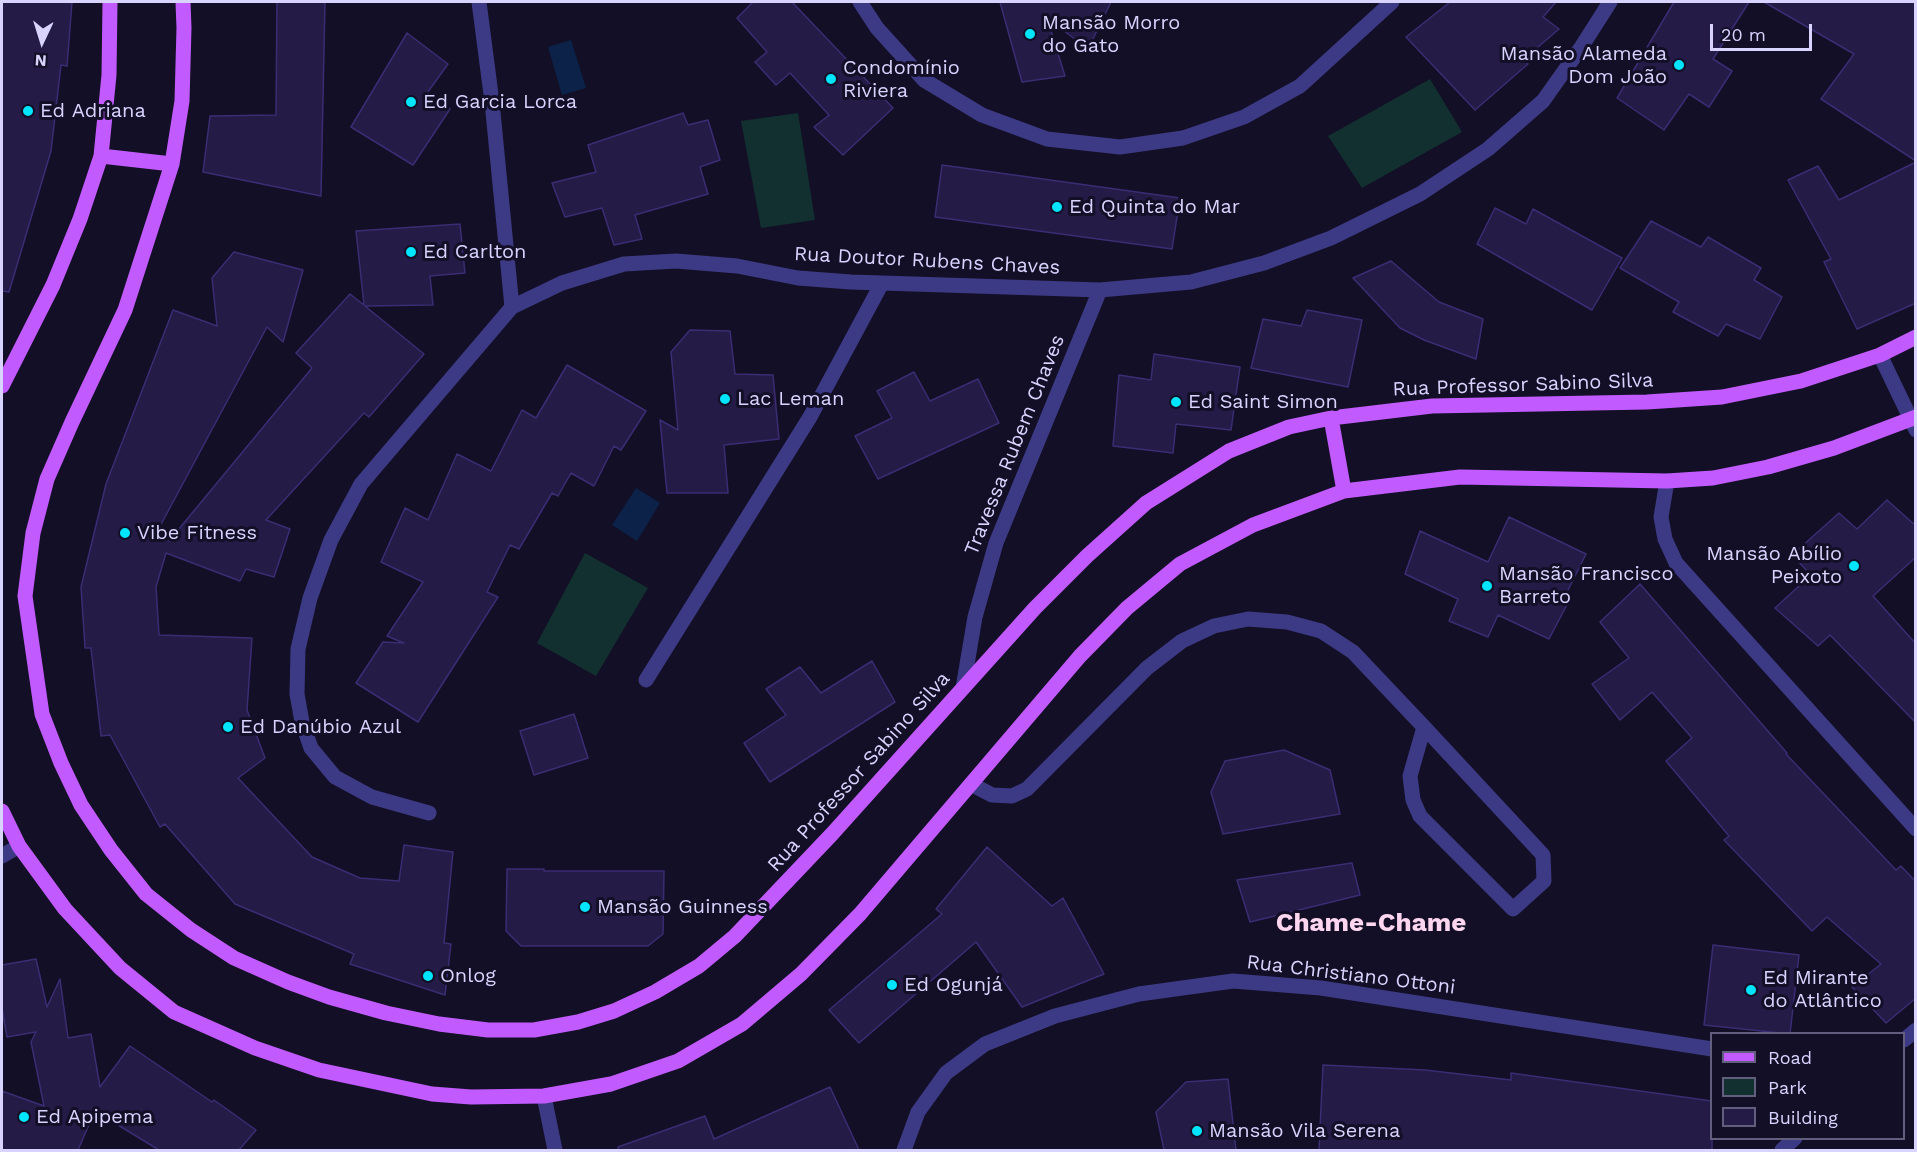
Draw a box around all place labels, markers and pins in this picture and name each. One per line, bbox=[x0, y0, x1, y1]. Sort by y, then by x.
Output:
place label: Mansão Morro do Gato bbox=[1042, 11, 1180, 58]
marker: Mansão Morro do Gato bbox=[1023, 27, 1037, 41]
place label: Mansão Alameda Dom João bbox=[1501, 42, 1667, 89]
place label: Condomínio Riviera bbox=[843, 56, 960, 103]
marker: Mansão Alameda Dom João bbox=[1672, 58, 1686, 72]
marker: Condomínio Riviera bbox=[824, 72, 838, 86]
place label: Ed Garcia Lorca bbox=[423, 90, 577, 114]
marker: Ed Garcia Lorca bbox=[404, 95, 418, 109]
place label: Ed Adriana bbox=[40, 99, 146, 123]
marker: Ed Adriana bbox=[21, 104, 35, 118]
place label: Ed Quinta do Mar bbox=[1069, 195, 1240, 219]
marker: Ed Quinta do Mar bbox=[1050, 200, 1064, 214]
place label: Ed Carlton bbox=[423, 240, 526, 264]
marker: Ed Carlton bbox=[404, 245, 418, 259]
place label: Lac Leman bbox=[737, 387, 844, 411]
place label: Ed Saint Simon bbox=[1188, 390, 1338, 414]
marker: Lac Leman bbox=[718, 392, 732, 406]
marker: Ed Saint Simon bbox=[1169, 395, 1183, 409]
place label: Vibe Fitness bbox=[137, 521, 257, 545]
marker: Vibe Fitness bbox=[118, 526, 132, 540]
place label: Mansão Abílio Peixoto bbox=[1706, 542, 1842, 589]
marker: Mansão Abílio Peixoto bbox=[1847, 559, 1861, 573]
place label: Mansão Francisco Barreto bbox=[1499, 562, 1674, 609]
marker: Mansão Francisco Barreto bbox=[1480, 579, 1494, 593]
place label: Ed Danúbio Azul bbox=[240, 715, 401, 739]
marker: Ed Danúbio Azul bbox=[221, 720, 235, 734]
place label: Mansão Guinness bbox=[597, 895, 768, 919]
marker: Mansão Guinness bbox=[578, 900, 592, 914]
place label: Onlog bbox=[440, 964, 496, 988]
place label: Ed Mirante do Atlântico bbox=[1763, 966, 1882, 1013]
marker: Onlog bbox=[421, 969, 435, 983]
place label: Ed Ogunjá bbox=[904, 973, 1003, 997]
marker: Ed Ogunjá bbox=[885, 978, 899, 992]
marker: Ed Mirante do Atlântico bbox=[1744, 983, 1758, 997]
place label: Ed Apipema bbox=[36, 1105, 153, 1129]
marker: Ed Apipema bbox=[17, 1110, 31, 1124]
place label: Mansão Vila Serena bbox=[1209, 1119, 1400, 1143]
marker: Mansão Vila Serena bbox=[1190, 1124, 1204, 1138]

